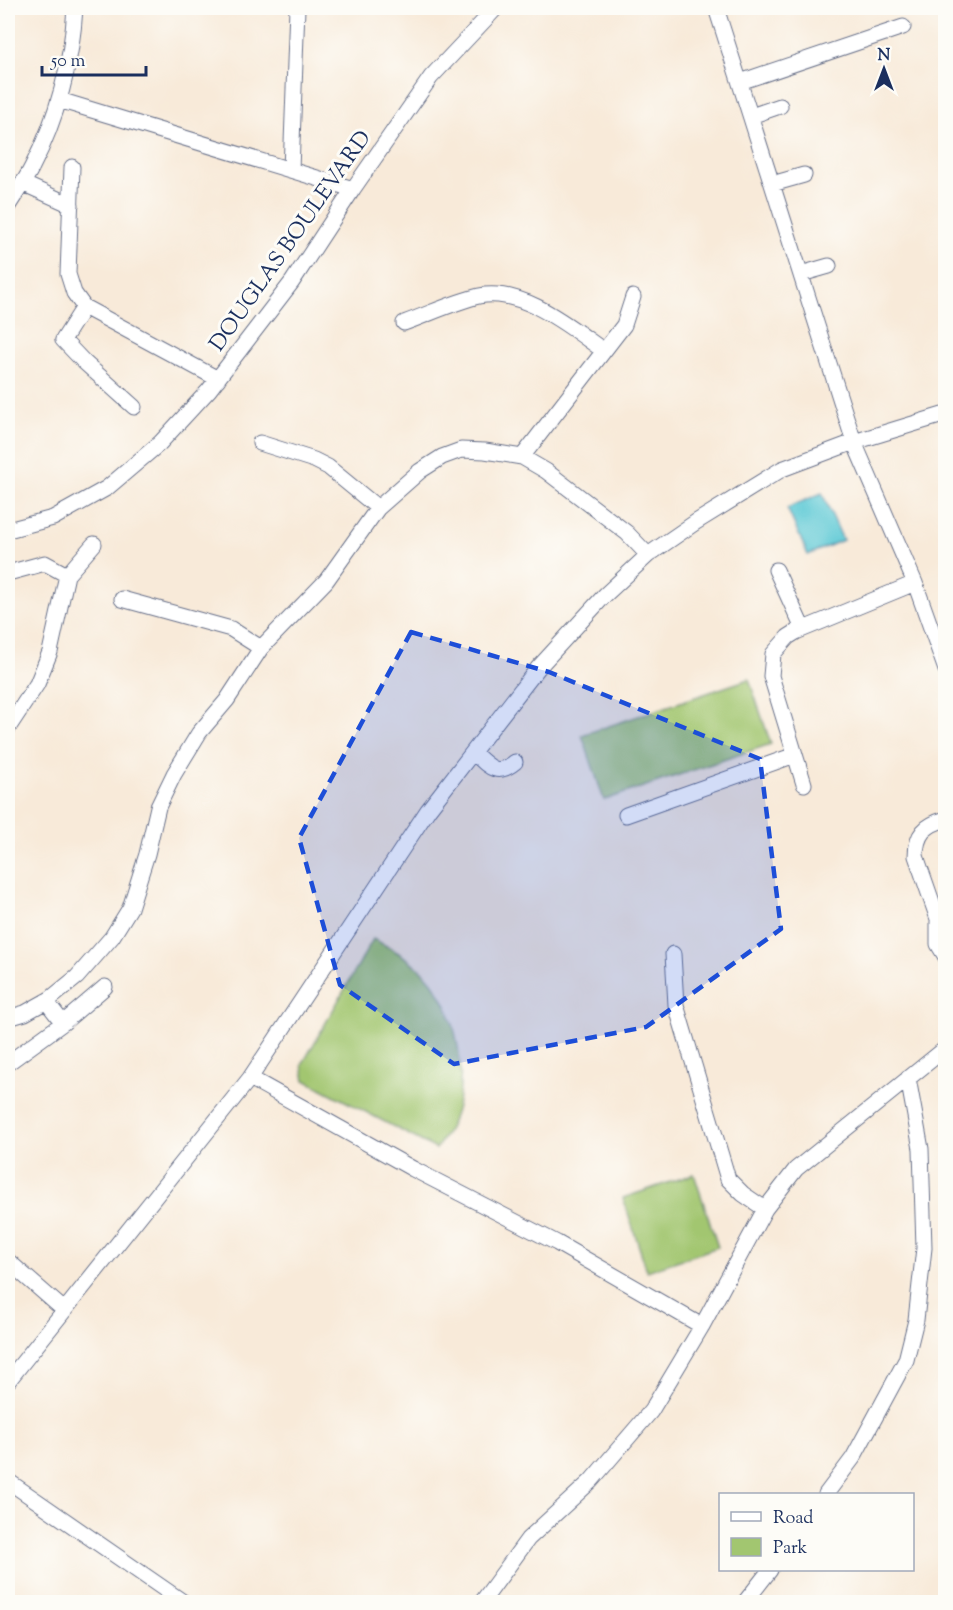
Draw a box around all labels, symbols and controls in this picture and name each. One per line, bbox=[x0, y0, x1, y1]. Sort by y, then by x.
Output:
scale bar bbox=[42, 39, 146, 77]
north arrow bbox=[854, 39, 914, 99]
text: N bbox=[878, 45, 891, 68]
text: 50 m bbox=[50, 49, 86, 75]
street label: DOUGLAS BOULEVARD bbox=[203, 125, 380, 359]
legend bbox=[719, 1493, 914, 1571]
text: Road bbox=[773, 1506, 813, 1532]
text: Park bbox=[773, 1536, 808, 1562]

